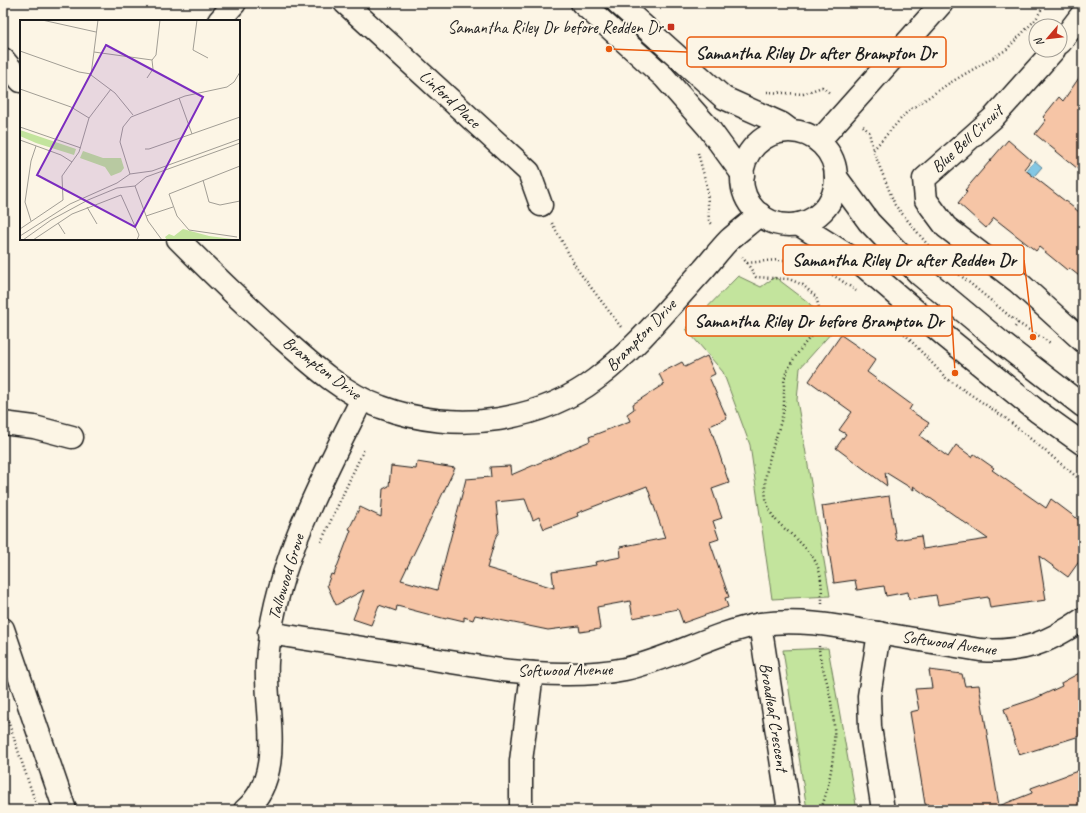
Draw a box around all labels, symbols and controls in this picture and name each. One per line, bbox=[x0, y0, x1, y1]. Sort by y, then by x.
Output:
place label: Samantha Riley Dr before Redden Dr bbox=[448, 17, 665, 38]
north arrow bbox=[1028, 18, 1068, 58]
inset map bbox=[20, 20, 240, 240]
marker: Samantha Riley Dr before Redden Dr bbox=[666, 22, 676, 32]
text: N bbox=[1030, 34, 1047, 49]
callout: Samantha Riley Dr after Brampton Dr bbox=[687, 37, 946, 67]
text: Samantha Riley Dr after Brampton Dr bbox=[696, 42, 939, 64]
street label: Linford Place bbox=[415, 66, 486, 133]
street label: Blue Bell Circuit bbox=[927, 99, 1009, 178]
callout: Samantha Riley Dr after Redden Dr bbox=[783, 245, 1024, 275]
text: Samantha Riley Dr after Redden Dr bbox=[792, 249, 1019, 271]
street label: Brampton Drive bbox=[601, 293, 682, 376]
callout: Samantha Riley Dr before Brampton Dr bbox=[686, 306, 952, 336]
text: Samantha Riley Dr before Brampton Dr bbox=[694, 310, 946, 332]
street label: Brampton Drive bbox=[279, 332, 367, 405]
street label: Tallowood Grove bbox=[263, 530, 309, 622]
street label: Softwood Avenue bbox=[901, 626, 999, 660]
street label: Softwood Avenue bbox=[517, 659, 614, 681]
street label: Broadleaf Crescent bbox=[755, 661, 793, 775]

